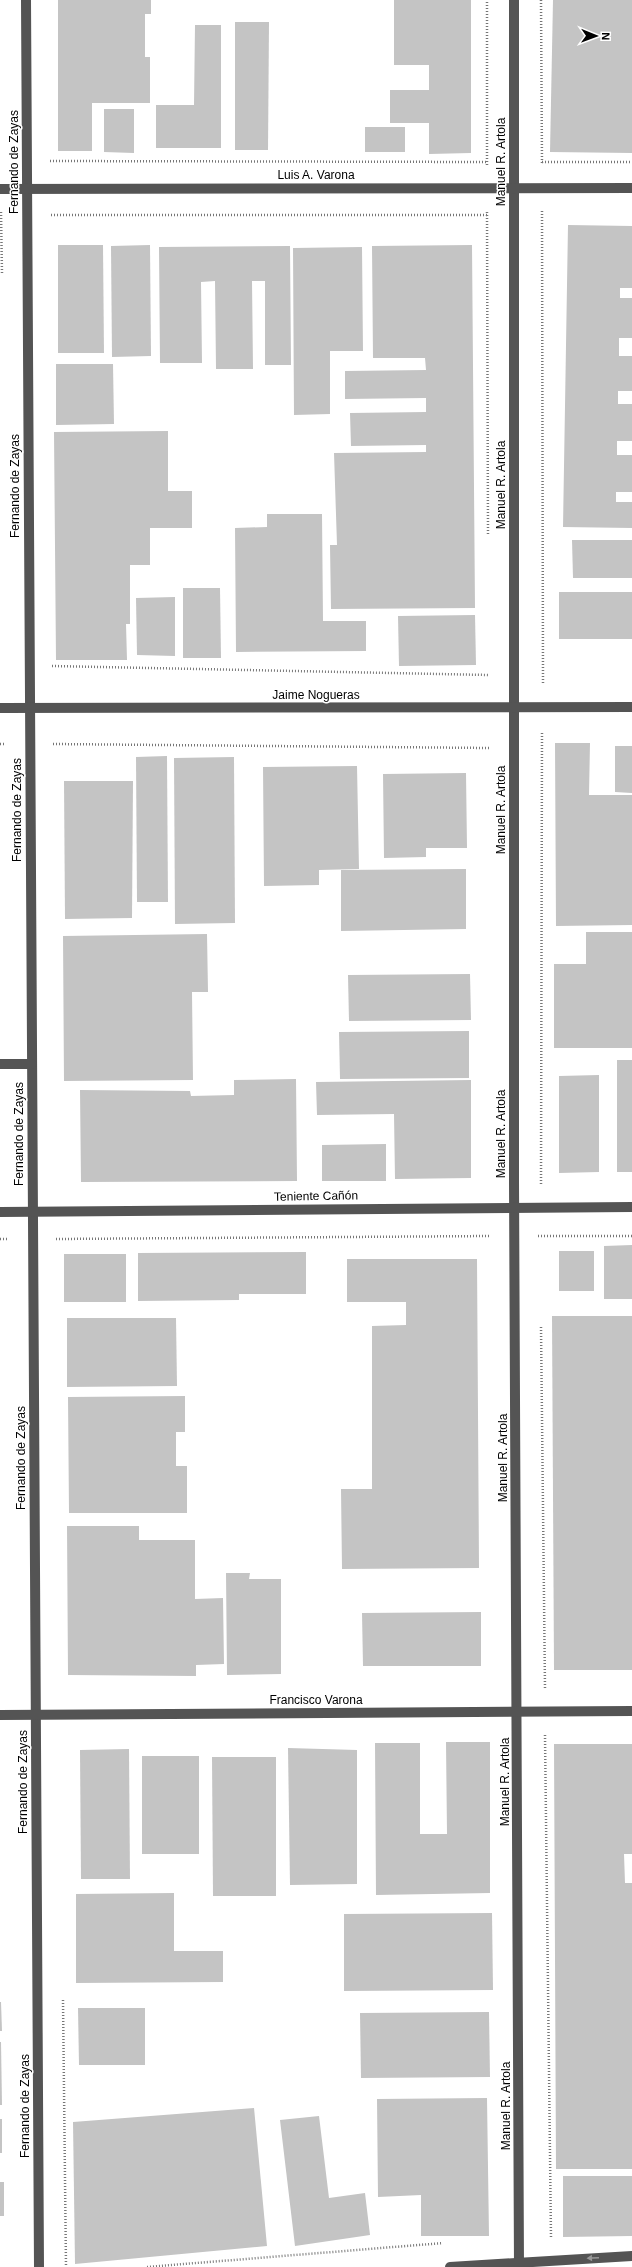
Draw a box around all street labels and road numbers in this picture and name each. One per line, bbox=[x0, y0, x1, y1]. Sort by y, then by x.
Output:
street label: Fernando de Zayas bbox=[7, 110, 21, 214]
street label: Manuel R. Artola bbox=[494, 117, 508, 206]
street label: Luis A. Varona bbox=[277, 168, 355, 182]
street label: Fernando de Zayas bbox=[8, 434, 22, 538]
street label: Manuel R. Artola bbox=[494, 440, 508, 529]
street label: Jaime Nogueras bbox=[272, 688, 360, 702]
street label: Fernando de Zayas bbox=[10, 758, 24, 862]
street label: Manuel R. Artola bbox=[494, 765, 508, 854]
street label: Fernando de Zayas bbox=[12, 1082, 26, 1186]
street label: Manuel R. Artola bbox=[494, 1089, 508, 1178]
street label: Teniente Cañón bbox=[274, 1188, 358, 1204]
street label: Fernando de Zayas bbox=[14, 1406, 28, 1510]
street label: Manuel R. Artola bbox=[496, 1413, 510, 1502]
street label: Francisco Varona bbox=[269, 1693, 363, 1707]
street label: Fernando de Zayas bbox=[16, 1730, 30, 1834]
street label: Manuel R. Artola bbox=[498, 1737, 512, 1826]
street label: Fernando de Zayas bbox=[18, 2054, 32, 2158]
street label: Manuel R. Artola bbox=[499, 2061, 513, 2150]

